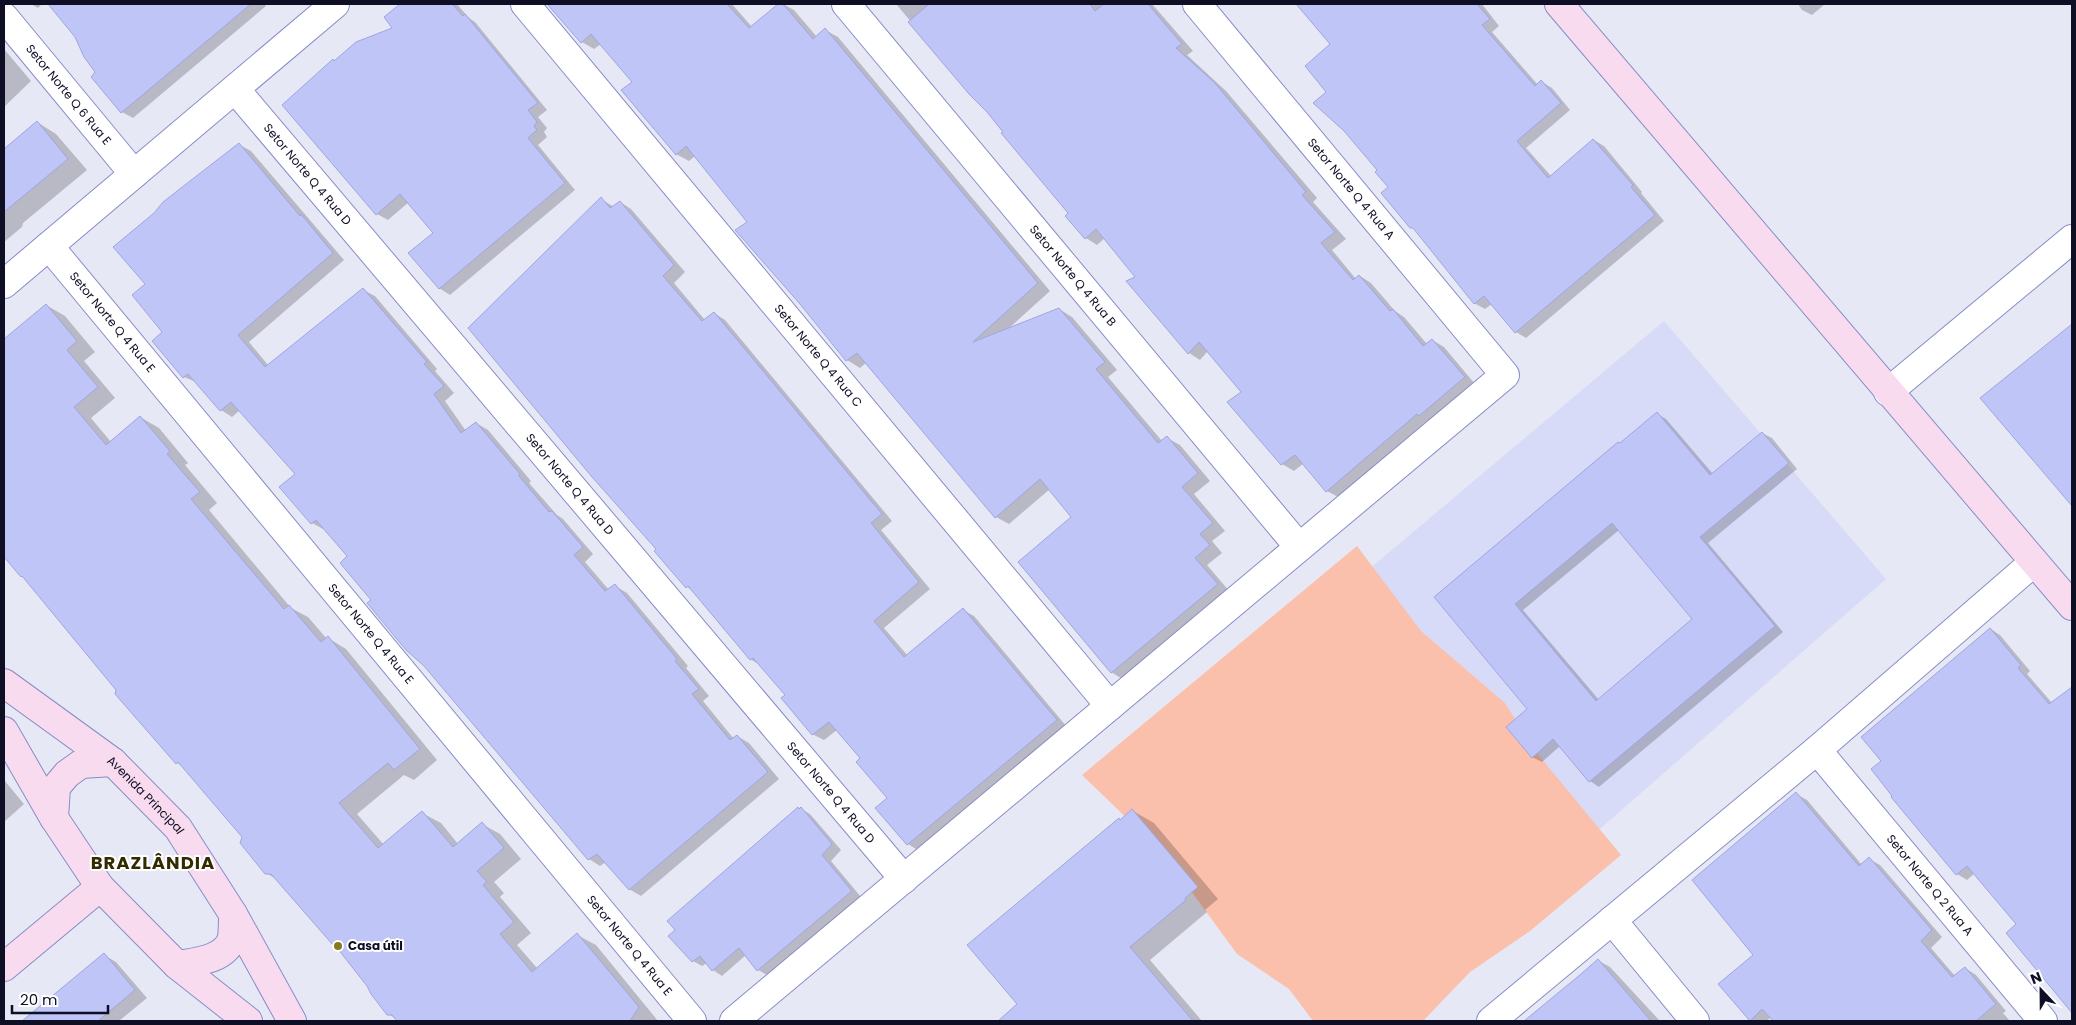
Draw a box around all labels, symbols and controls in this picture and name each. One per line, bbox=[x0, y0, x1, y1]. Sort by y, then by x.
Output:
street label: Setor Norte Q 6 Rua E bbox=[22, 41, 116, 148]
street label: Setor Norte Q 4 Rua D bbox=[260, 120, 356, 229]
street label: Setor Norte Q 4 Rua A bbox=[1304, 134, 1399, 243]
street label: Setor Norte Q 4 Rua B bbox=[1026, 221, 1120, 330]
street label: Setor Norte Q 4 Rua E bbox=[66, 268, 159, 376]
street label: Setor Norte Q 4 Rua C bbox=[771, 301, 866, 411]
street label: Setor Norte Q 4 Rua D bbox=[522, 430, 618, 538]
street label: Setor Norte Q 4 Rua E bbox=[324, 580, 418, 687]
street label: Setor Norte Q 4 Rua D bbox=[783, 738, 879, 847]
street label: Avenida Principal bbox=[104, 751, 189, 837]
street label: Setor Norte Q 2 Rua A bbox=[1883, 831, 1977, 939]
district label: BRAZLÂNDIA bbox=[91, 850, 215, 875]
street label: Setor Norte Q 4 Rua E bbox=[583, 891, 677, 999]
place label: Casa útil bbox=[348, 937, 403, 954]
marker: Casa útil bbox=[332, 940, 344, 952]
north arrow bbox=[2016, 965, 2066, 1015]
text: N bbox=[2028, 967, 2045, 989]
scale bar bbox=[12, 982, 109, 1014]
text: 20 m bbox=[20, 989, 58, 1010]

